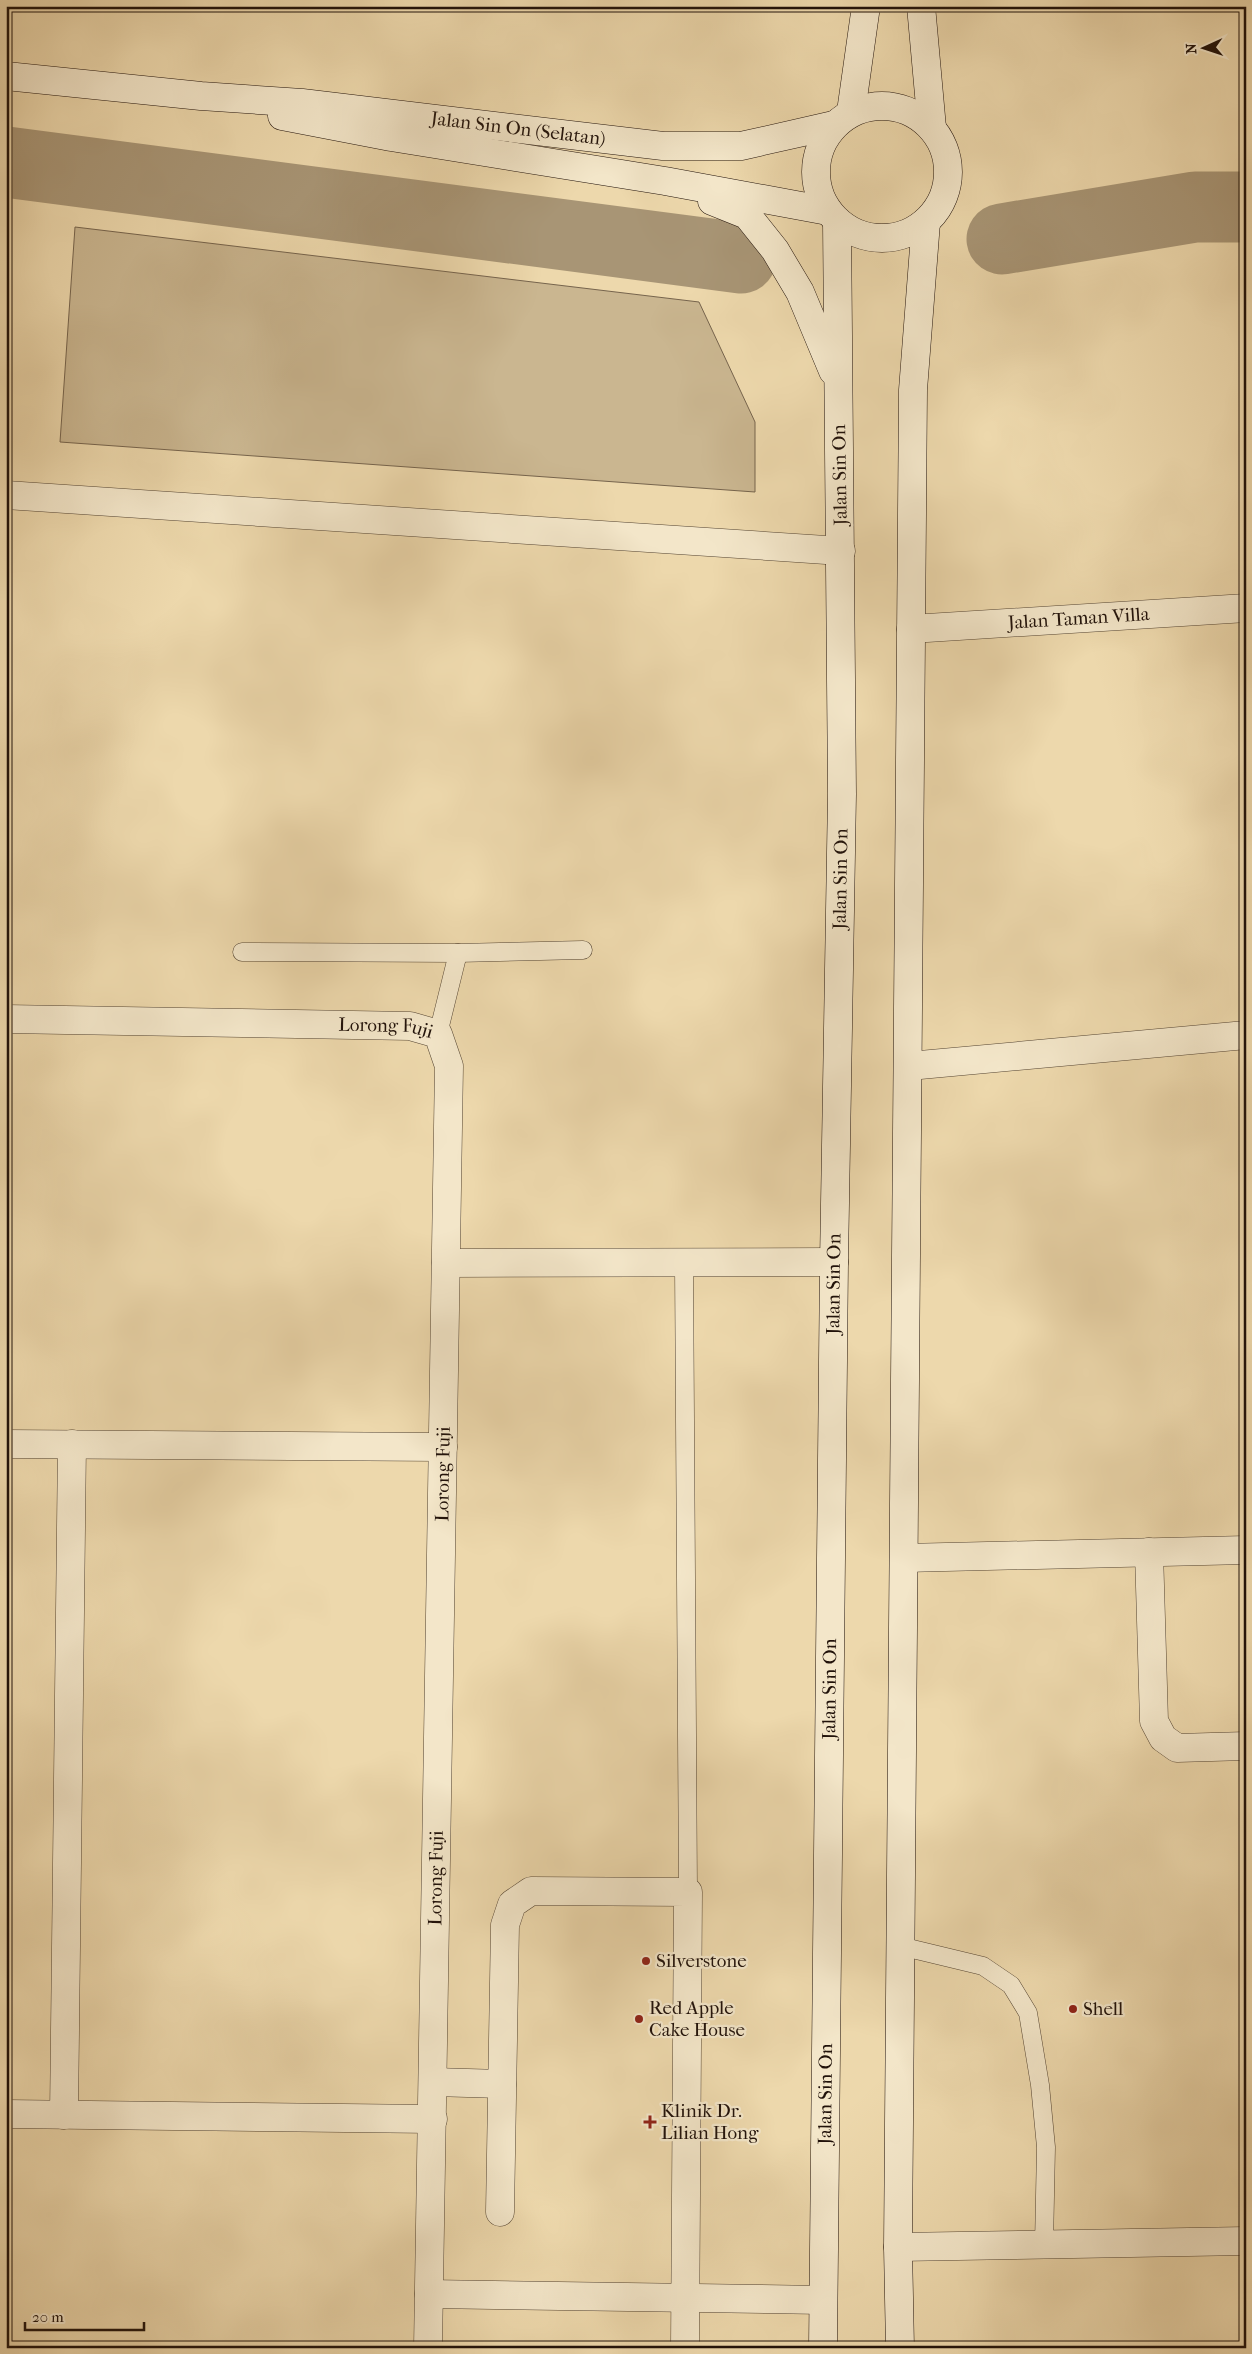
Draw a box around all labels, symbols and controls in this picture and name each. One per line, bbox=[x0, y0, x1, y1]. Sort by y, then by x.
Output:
north arrow bbox=[1180, 22, 1230, 72]
text: N bbox=[1183, 43, 1200, 54]
street label: Jalan Sin On (Selatan) bbox=[428, 107, 607, 150]
street label: Jalan Sin On bbox=[828, 424, 852, 528]
street label: Jalan Taman Villa bbox=[1005, 603, 1150, 634]
street label: Jalan Sin On bbox=[829, 828, 852, 932]
street label: Lorong Fuji bbox=[338, 1014, 436, 1043]
street label: Jalan Sin On bbox=[822, 1233, 845, 1337]
street label: Lorong Fuji bbox=[431, 1426, 455, 1522]
street label: Jalan Sin On bbox=[818, 1638, 841, 1742]
street label: Lorong Fuji bbox=[424, 1830, 448, 1926]
place label: Silverstone bbox=[656, 1950, 747, 1972]
marker: Silverstone bbox=[640, 1955, 652, 1967]
place label: Red Apple Cake House bbox=[649, 1997, 745, 2041]
place label: Shell bbox=[1083, 1998, 1123, 2020]
marker: Shell bbox=[1067, 2003, 1079, 2015]
marker: Red Apple Cake House bbox=[633, 2013, 645, 2025]
street label: Jalan Sin On bbox=[814, 2043, 837, 2147]
place label: Klinik Dr. Lilian Hong bbox=[661, 2100, 759, 2144]
marker: Klinik Dr. Lilian Hong bbox=[643, 2115, 657, 2129]
scale bar bbox=[25, 2299, 144, 2331]
text: 20 m bbox=[32, 2308, 64, 2326]

